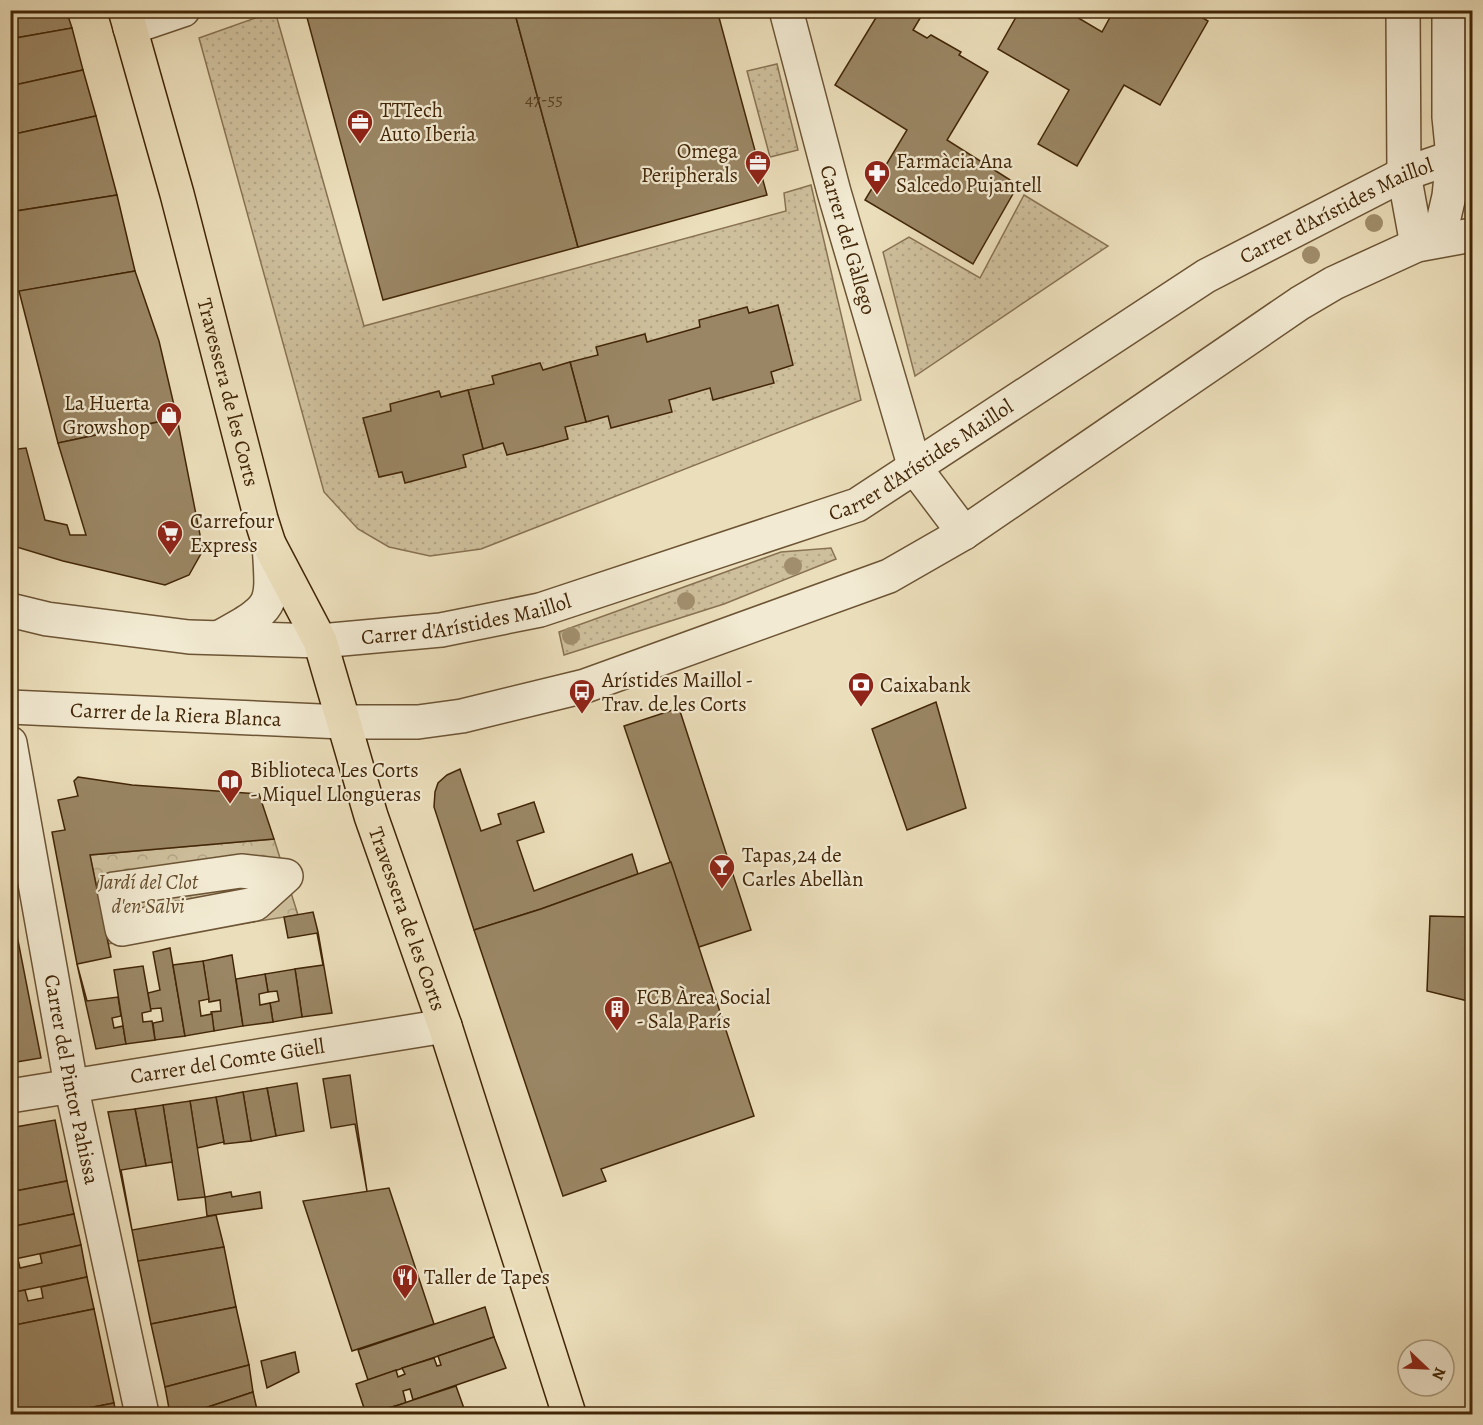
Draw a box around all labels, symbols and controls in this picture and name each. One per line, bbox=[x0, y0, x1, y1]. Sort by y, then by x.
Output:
house number: 47-55 bbox=[525, 87, 563, 111]
place label: TTTech Auto Iberia bbox=[379, 96, 476, 148]
office icon: TTTech Auto Iberia bbox=[345, 107, 375, 145]
place label: Omega Peripherals bbox=[641, 137, 738, 189]
place label: Farmàcia Ana Salcedo Pujantell bbox=[896, 147, 1042, 199]
office icon: Omega Peripherals bbox=[743, 148, 773, 186]
street label: Carrer d'Arístides Maillol bbox=[1235, 151, 1437, 270]
pharmacy icon: Farmàcia Ana Salcedo Pujantell bbox=[862, 158, 892, 196]
street label: Carrer del Gàllego bbox=[813, 162, 883, 318]
street label: Travessera de les Corts bbox=[191, 295, 266, 489]
place label: La Huerta Growshop bbox=[62, 389, 150, 441]
street label: Carrer d'Arístides Maillol bbox=[825, 392, 1018, 527]
shop icon: La Huerta Growshop bbox=[154, 400, 184, 438]
place label: Carrefour Express bbox=[190, 507, 275, 559]
supermarket icon: Carrefour Express bbox=[155, 518, 185, 556]
street label: Carrer d'Arístides Maillol bbox=[360, 587, 575, 651]
place label: Arístides Maillol - Trav. de les Corts bbox=[601, 666, 753, 718]
bank icon: Caixabank bbox=[846, 670, 876, 708]
place label: Caixabank bbox=[880, 671, 971, 699]
bus stop icon: Arístides Maillol - Trav. de les Corts bbox=[567, 677, 597, 715]
street label: Carrer de la Riera Blanca bbox=[69, 696, 282, 733]
place label: Biblioteca Les Corts - Miquel Llongueras bbox=[250, 756, 421, 808]
library icon: Biblioteca Les Corts - Miquel Llongueras bbox=[215, 767, 245, 805]
street label: Travessera de les Corts bbox=[362, 823, 453, 1015]
place label: Tapas,24 de Carles Abellàn bbox=[742, 841, 864, 893]
bar icon: Tapas,24 de Carles Abellàn bbox=[707, 852, 737, 890]
park label: Jardí del Clot d'en Salvi bbox=[97, 868, 199, 920]
street label: Carrer del Pintor Pahissa bbox=[38, 972, 106, 1187]
place label: FCB Àrea Social - Sala París bbox=[636, 983, 770, 1035]
building icon: FCB Àrea Social - Sala París bbox=[602, 994, 632, 1032]
street label: Carrer del Comte Güell bbox=[128, 1032, 326, 1090]
restaurant icon: Taller de Tapes bbox=[390, 1262, 420, 1300]
place label: Taller de Tapes bbox=[424, 1263, 550, 1291]
north arrow bbox=[1396, 1338, 1456, 1398]
text: N bbox=[1426, 1364, 1451, 1383]

